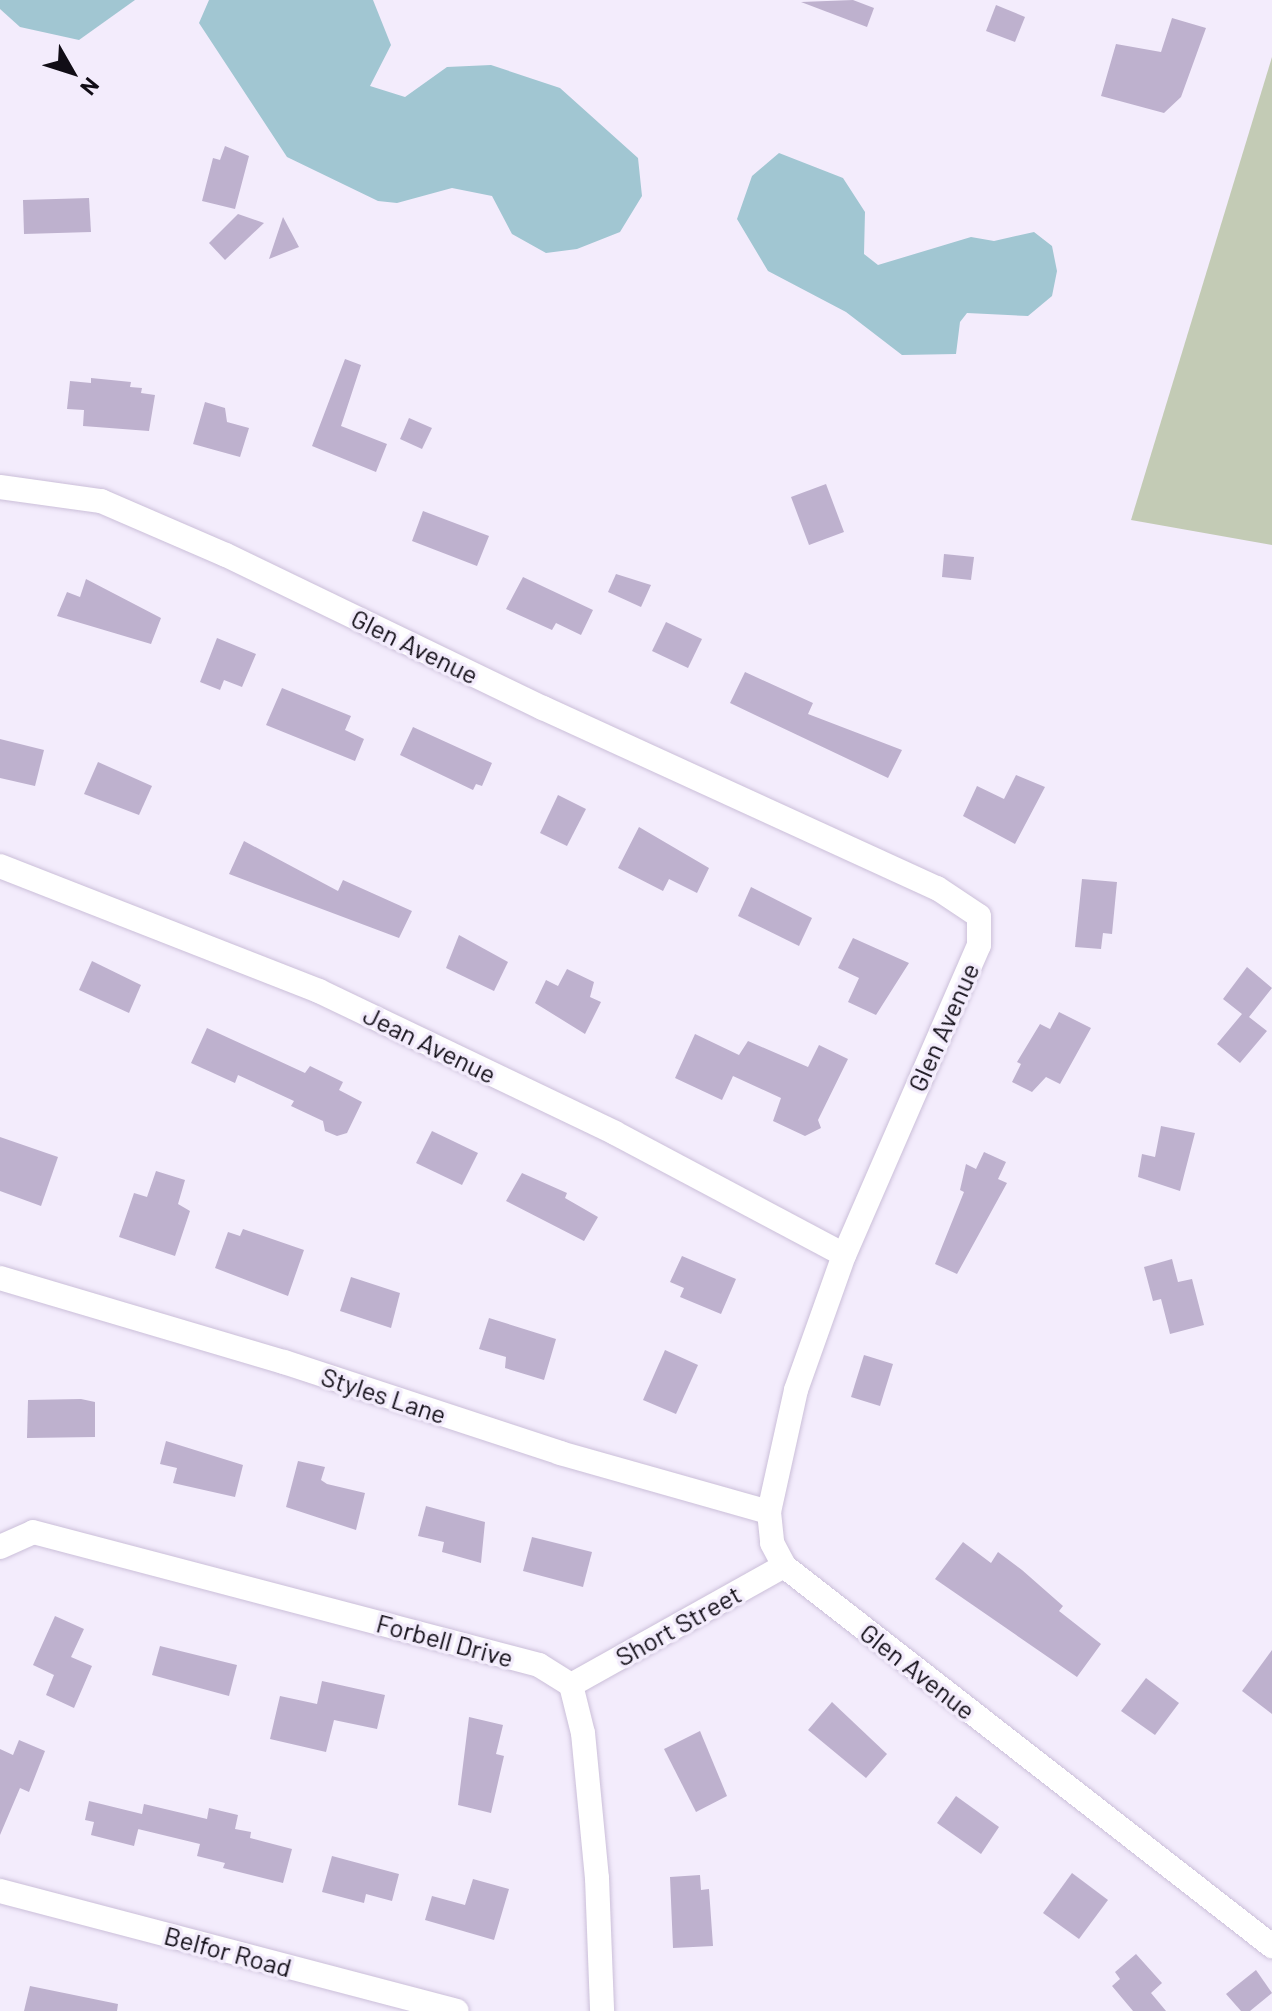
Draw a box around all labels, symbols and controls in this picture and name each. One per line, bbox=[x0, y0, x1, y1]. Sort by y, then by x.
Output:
north arrow bbox=[32, 32, 112, 112]
text: N bbox=[76, 73, 105, 101]
street label: Glen Avenue bbox=[346, 602, 484, 690]
street label: Glen Avenue bbox=[901, 958, 985, 1096]
street label: Jean Avenue bbox=[359, 998, 501, 1090]
street label: Styles Lane bbox=[317, 1360, 451, 1430]
street label: Short Street bbox=[610, 1578, 746, 1672]
street label: Forbell Drive bbox=[373, 1607, 517, 1673]
street label: Glen Avenue bbox=[854, 1616, 982, 1726]
street label: Belfor Road bbox=[161, 1919, 295, 1983]

